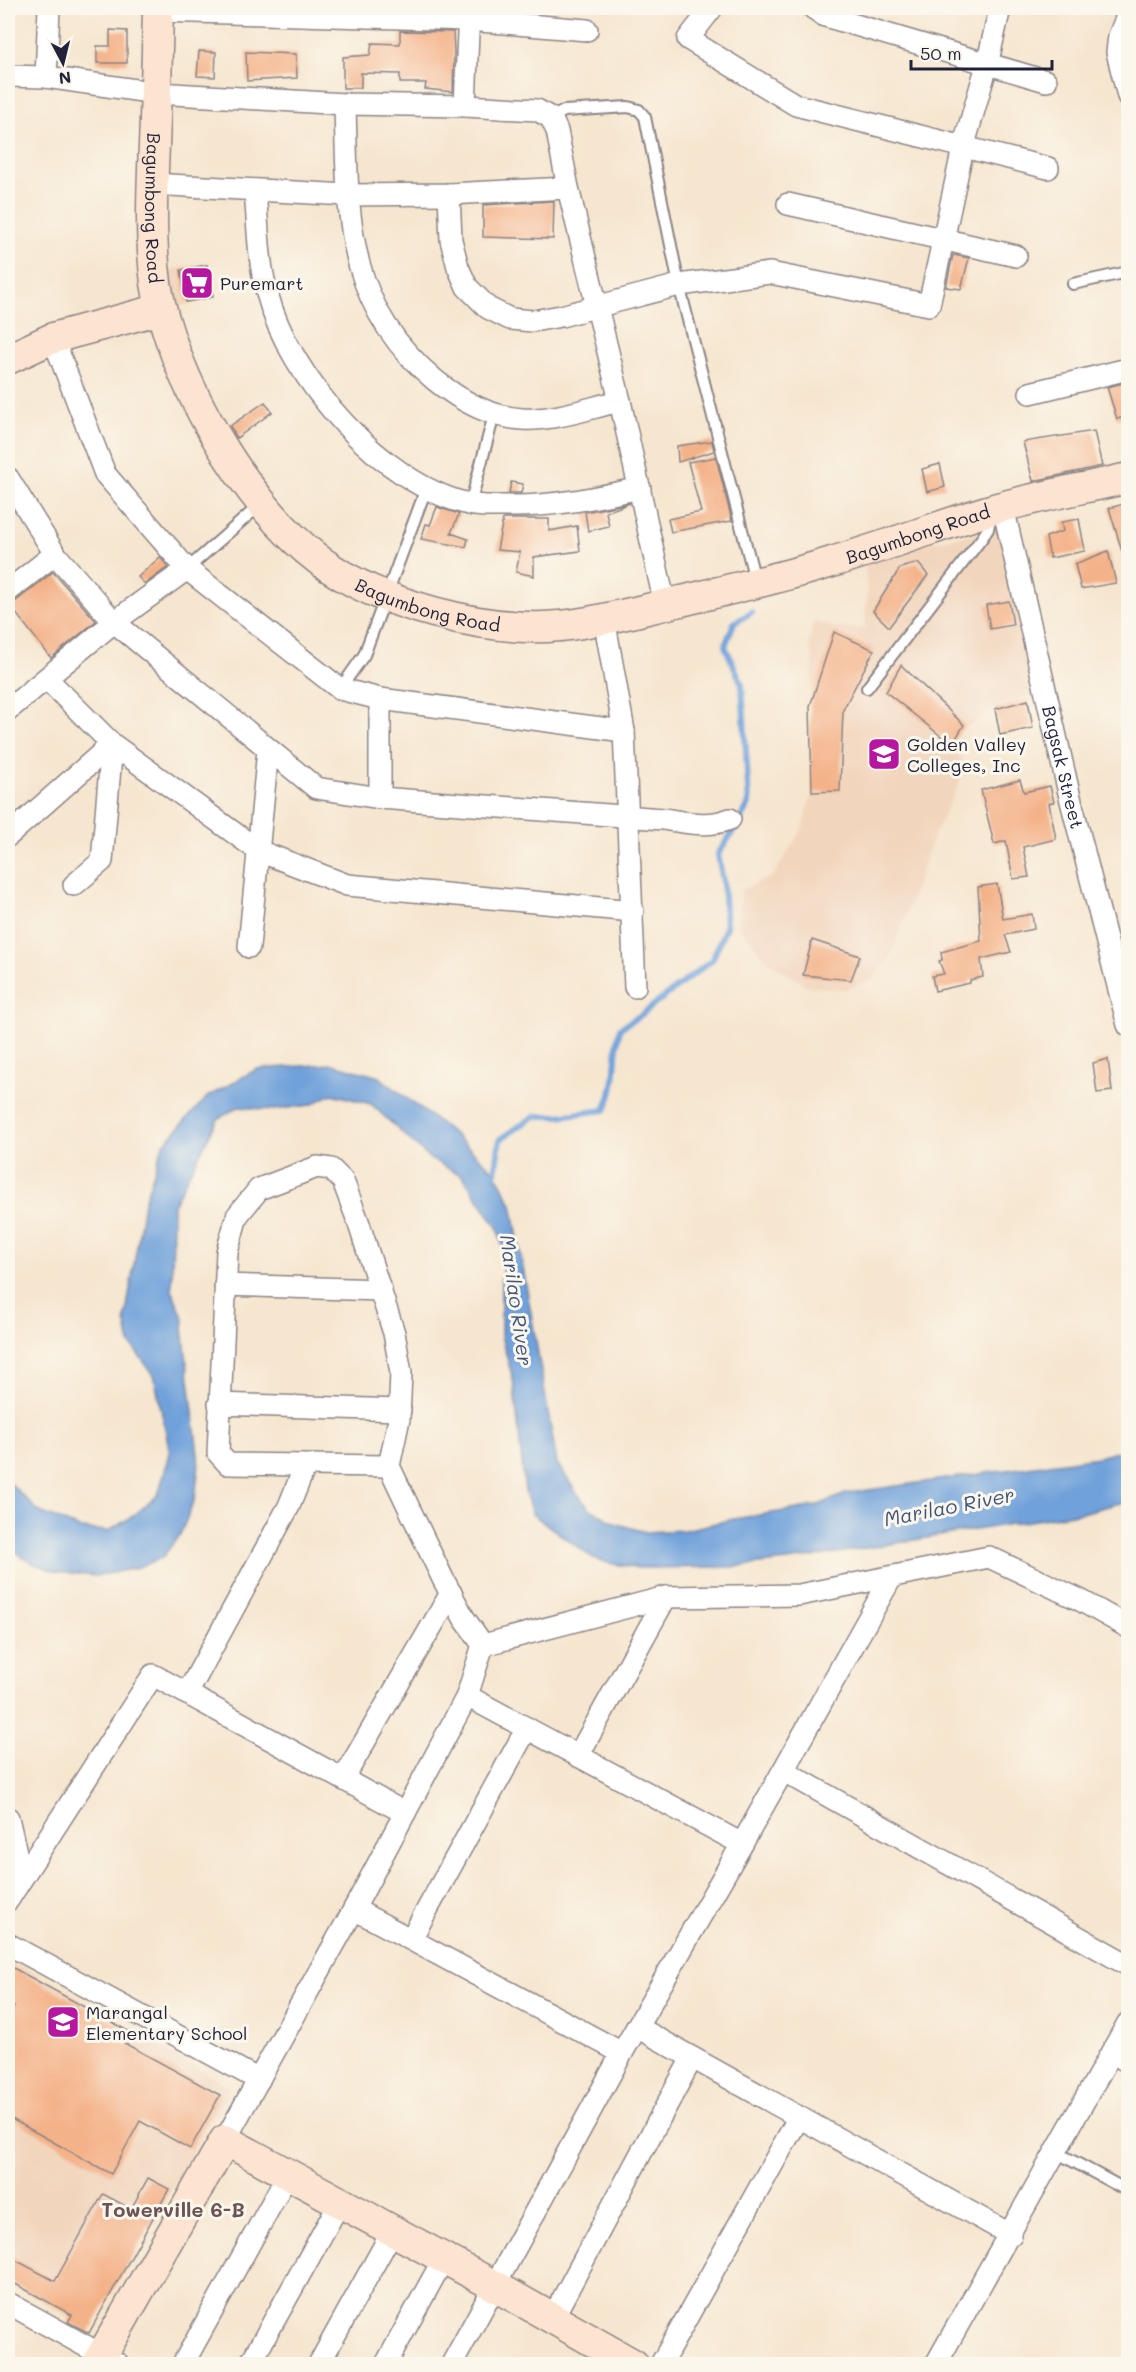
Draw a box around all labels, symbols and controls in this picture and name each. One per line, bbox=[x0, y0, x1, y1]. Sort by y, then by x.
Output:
north arrow bbox=[33, 33, 93, 93]
scale bar bbox=[911, 33, 1052, 71]
text: 50 m bbox=[920, 41, 962, 65]
text: N bbox=[58, 67, 72, 90]
street label: Bagumbong Road bbox=[140, 132, 168, 284]
supermarket icon: Puremart bbox=[179, 265, 215, 301]
place label: Puremart bbox=[220, 271, 304, 295]
street label: Bagumbong Road bbox=[843, 499, 993, 569]
street label: Bagumbong Road bbox=[351, 572, 502, 637]
street label: Bagsak Street bbox=[1037, 703, 1090, 831]
place label: Golden Valley Colleges, Inc bbox=[907, 732, 1026, 777]
school or university icon: Golden Valley Colleges, Inc bbox=[866, 736, 902, 772]
water label: Marilao River bbox=[495, 1233, 539, 1367]
water label: Marilao River bbox=[882, 1481, 1016, 1531]
place label: Marangal Elementary School bbox=[86, 2000, 248, 2045]
school or university icon: Marangal Elementary School bbox=[45, 2004, 81, 2040]
district label: Towerville 6-B bbox=[101, 2196, 245, 2222]

